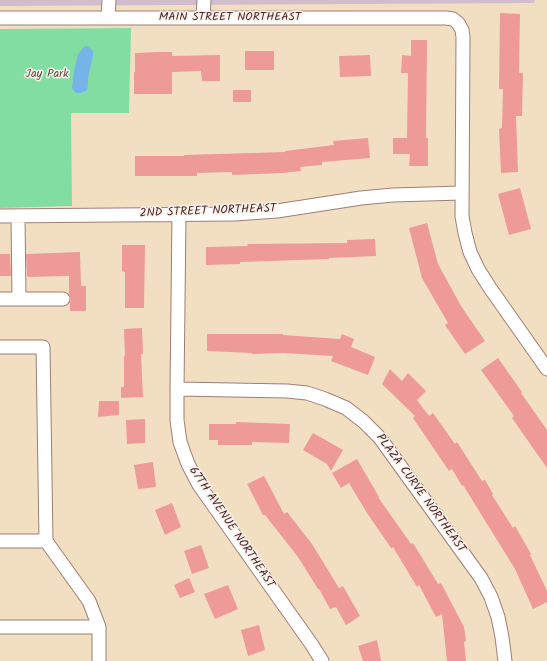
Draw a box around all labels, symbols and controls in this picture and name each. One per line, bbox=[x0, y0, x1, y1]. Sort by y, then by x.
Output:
street label: MAIN STREET NORTHEAST bbox=[159, 11, 301, 25]
park label: Jay Park bbox=[25, 68, 69, 82]
street label: 2ND STREET NORTHEAST bbox=[139, 202, 277, 222]
street label: PLAZA CURVE NORTHEAST bbox=[372, 432, 468, 556]
street label: 67TH AVENUE NORTHEAST bbox=[185, 465, 277, 591]

